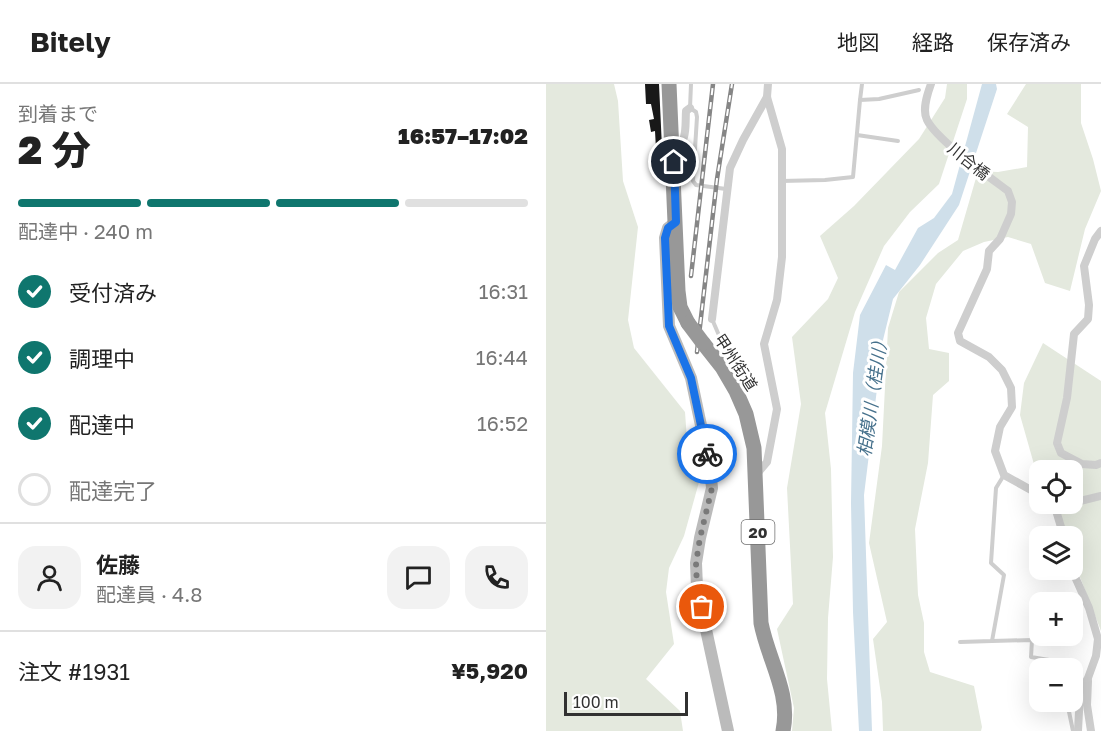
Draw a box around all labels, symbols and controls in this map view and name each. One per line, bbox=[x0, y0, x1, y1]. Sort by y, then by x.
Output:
text: Bitely bbox=[30, 25, 111, 58]
text: 地図 bbox=[837, 29, 879, 55]
text: 経路 bbox=[912, 29, 954, 55]
text: 保存済み bbox=[987, 29, 1071, 55]
text: 到着まで bbox=[18, 101, 98, 125]
text: 16:57–17:02 bbox=[398, 122, 528, 149]
text: 2 分 bbox=[18, 126, 91, 173]
pin bbox=[648, 136, 699, 187]
street label: 川合橋 bbox=[944, 138, 994, 184]
icon: home bbox=[657, 145, 690, 178]
text: 配達中 · 240 m bbox=[18, 219, 153, 243]
icon: check bbox=[18, 275, 51, 308]
text: 受付済み bbox=[69, 279, 157, 306]
text: 16:31 bbox=[479, 279, 528, 303]
street label: 甲州街道 bbox=[710, 330, 762, 394]
water label: 相模川（桂川） bbox=[852, 330, 892, 458]
icon: check bbox=[18, 341, 51, 374]
text: 調理中 bbox=[69, 345, 135, 372]
text: 16:44 bbox=[476, 345, 528, 369]
icon: check bbox=[18, 407, 51, 440]
text: 配達中 bbox=[69, 411, 135, 438]
text: 16:52 bbox=[477, 411, 528, 435]
courier bbox=[677, 424, 737, 484]
icon: bike bbox=[691, 438, 724, 471]
map controls bbox=[1029, 460, 1083, 712]
button: locate bbox=[1029, 460, 1083, 514]
text: 配達完了 bbox=[69, 477, 157, 504]
road number: 20 bbox=[742, 520, 774, 544]
button: layers bbox=[1029, 526, 1083, 580]
button: person bbox=[18, 546, 81, 609]
button: chat bbox=[387, 546, 450, 609]
button: phone bbox=[465, 546, 528, 609]
text: 佐藤 bbox=[96, 551, 140, 578]
pin bbox=[676, 581, 727, 632]
text: 配達員 · 4.8 bbox=[96, 582, 202, 606]
icon: bag bbox=[685, 590, 718, 623]
button: + bbox=[1029, 592, 1083, 646]
text: ¥5,920 bbox=[451, 657, 528, 684]
text: 注文 #1931 bbox=[18, 658, 130, 685]
button: − bbox=[1029, 658, 1083, 712]
scale bar bbox=[564, 689, 688, 716]
text: 100 m bbox=[573, 692, 619, 712]

